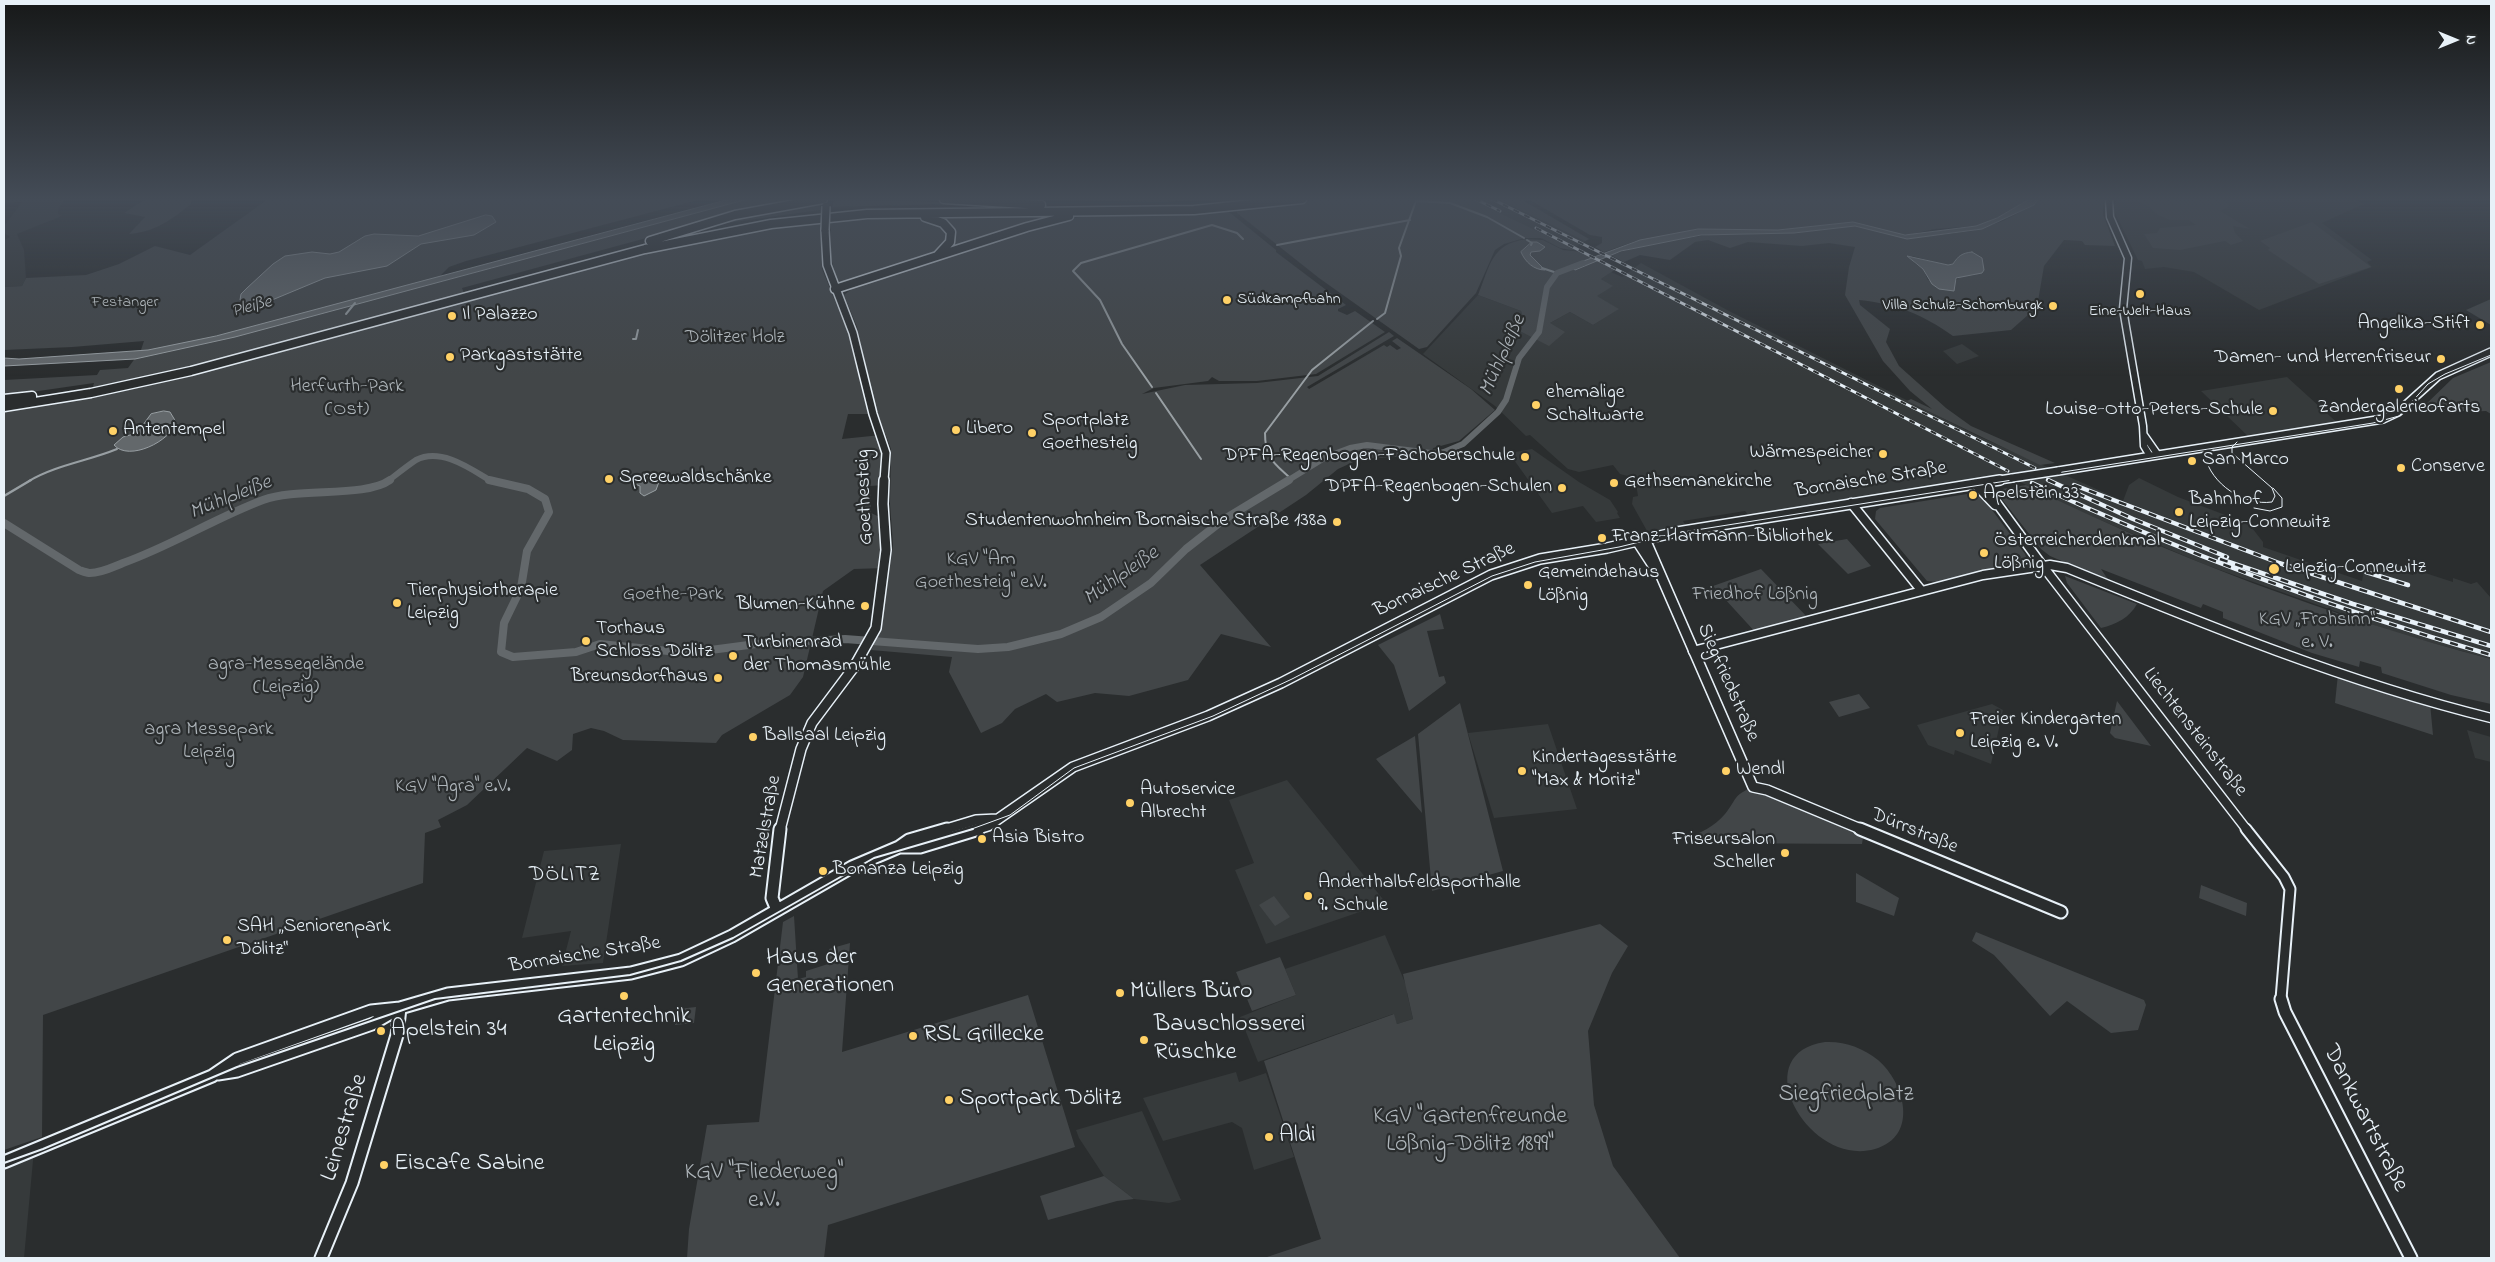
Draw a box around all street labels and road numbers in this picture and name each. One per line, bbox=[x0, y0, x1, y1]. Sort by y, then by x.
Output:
street label: Goethesteig bbox=[852, 449, 880, 545]
street label: Bornaische Straße bbox=[1794, 457, 1948, 505]
street label: Bornaische Straße bbox=[1371, 538, 1519, 624]
street label: Siegfriedstraße bbox=[1690, 620, 1764, 746]
street label: Liechtensteinstraße bbox=[2136, 664, 2252, 802]
street label: Matzelstraße bbox=[746, 774, 788, 880]
street label: Dürrstraße bbox=[1867, 804, 1961, 860]
street label: Bornaische Straße bbox=[508, 932, 662, 980]
street label: Dankwartstraße bbox=[2315, 1041, 2413, 1197]
street label: Leinestraße bbox=[316, 1071, 376, 1185]

